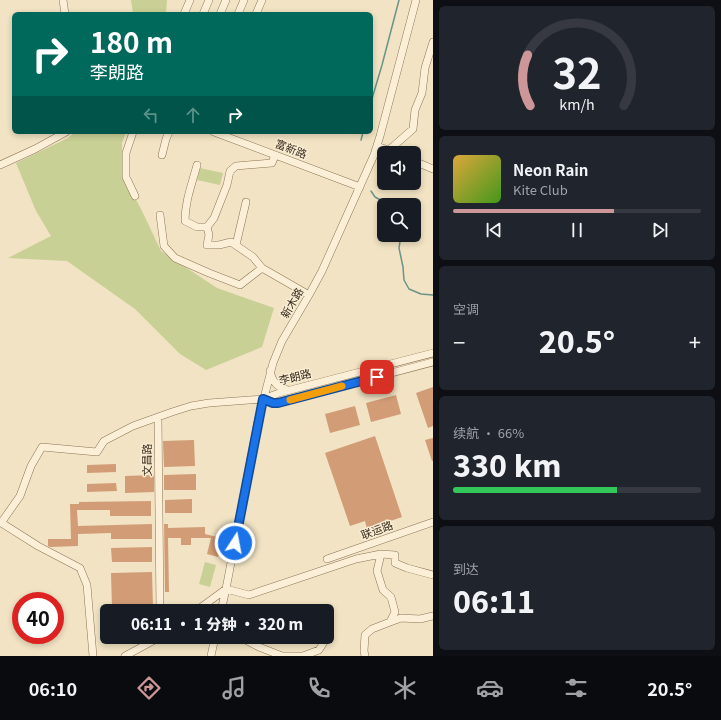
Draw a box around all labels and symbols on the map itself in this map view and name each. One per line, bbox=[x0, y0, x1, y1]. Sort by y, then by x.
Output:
street label: 富新路 bbox=[273, 135, 310, 161]
street label: 新木路 bbox=[276, 284, 306, 321]
pin bbox=[360, 360, 394, 394]
street label: 李朗路 bbox=[277, 364, 313, 388]
street label: 文昌路 bbox=[138, 444, 154, 477]
street label: 联运路 bbox=[358, 516, 395, 542]
position arrow bbox=[214, 522, 256, 564]
speed limit sign: 40 bbox=[12, 592, 64, 644]

